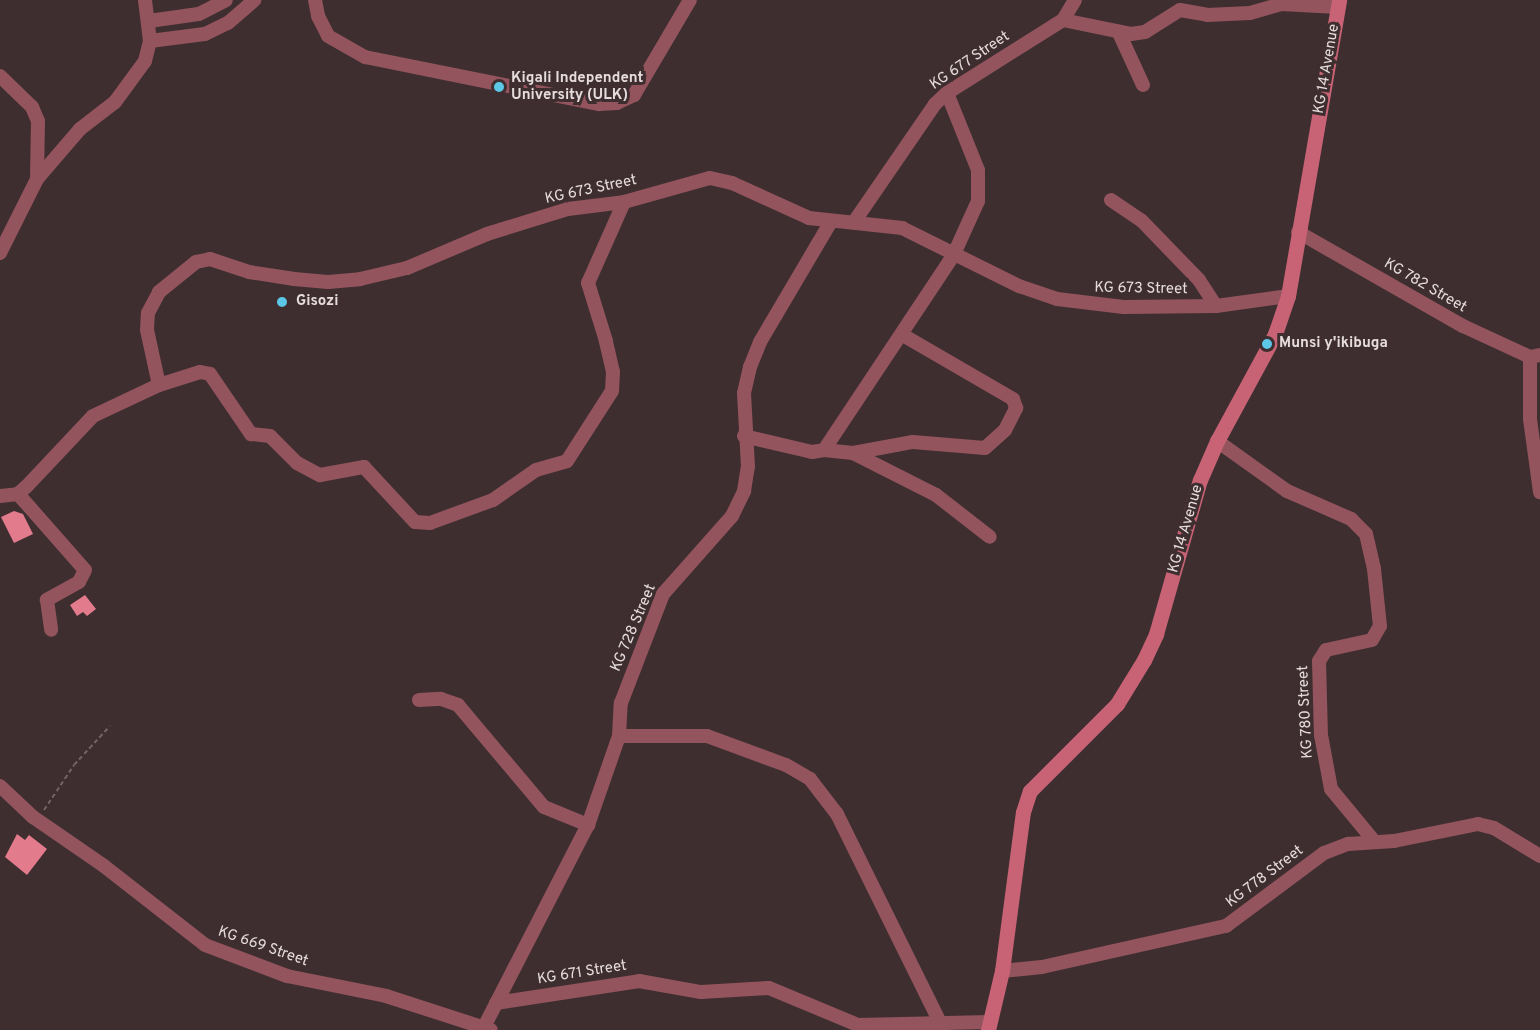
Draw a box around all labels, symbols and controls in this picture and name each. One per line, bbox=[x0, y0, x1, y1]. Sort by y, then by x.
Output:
street label: KG 14 Avenue bbox=[1310, 22, 1344, 116]
street label: KG 677 Street bbox=[926, 28, 1014, 94]
place label: Kigali Independent University (ULK) bbox=[511, 69, 643, 104]
marker: Kigali Independent University (ULK) bbox=[492, 80, 506, 94]
street label: KG 673 Street bbox=[544, 172, 638, 208]
street label: KG 782 Street bbox=[1380, 255, 1470, 317]
street label: KG 673 Street bbox=[1094, 279, 1188, 299]
marker: Gisozi bbox=[273, 293, 291, 311]
place label: Gisozi bbox=[296, 293, 338, 311]
place label: Munsi y'ikibuga bbox=[1279, 335, 1388, 353]
marker: Munsi y'ikibuga bbox=[1260, 337, 1274, 351]
street label: KG 14 Avenue bbox=[1165, 483, 1207, 575]
street label: KG 728 Street bbox=[607, 581, 661, 675]
street label: KG 780 Street bbox=[1295, 665, 1317, 759]
street label: KG 778 Street bbox=[1223, 842, 1307, 912]
street label: KG 669 Street bbox=[215, 923, 311, 971]
street label: KG 671 Street bbox=[536, 957, 628, 989]

